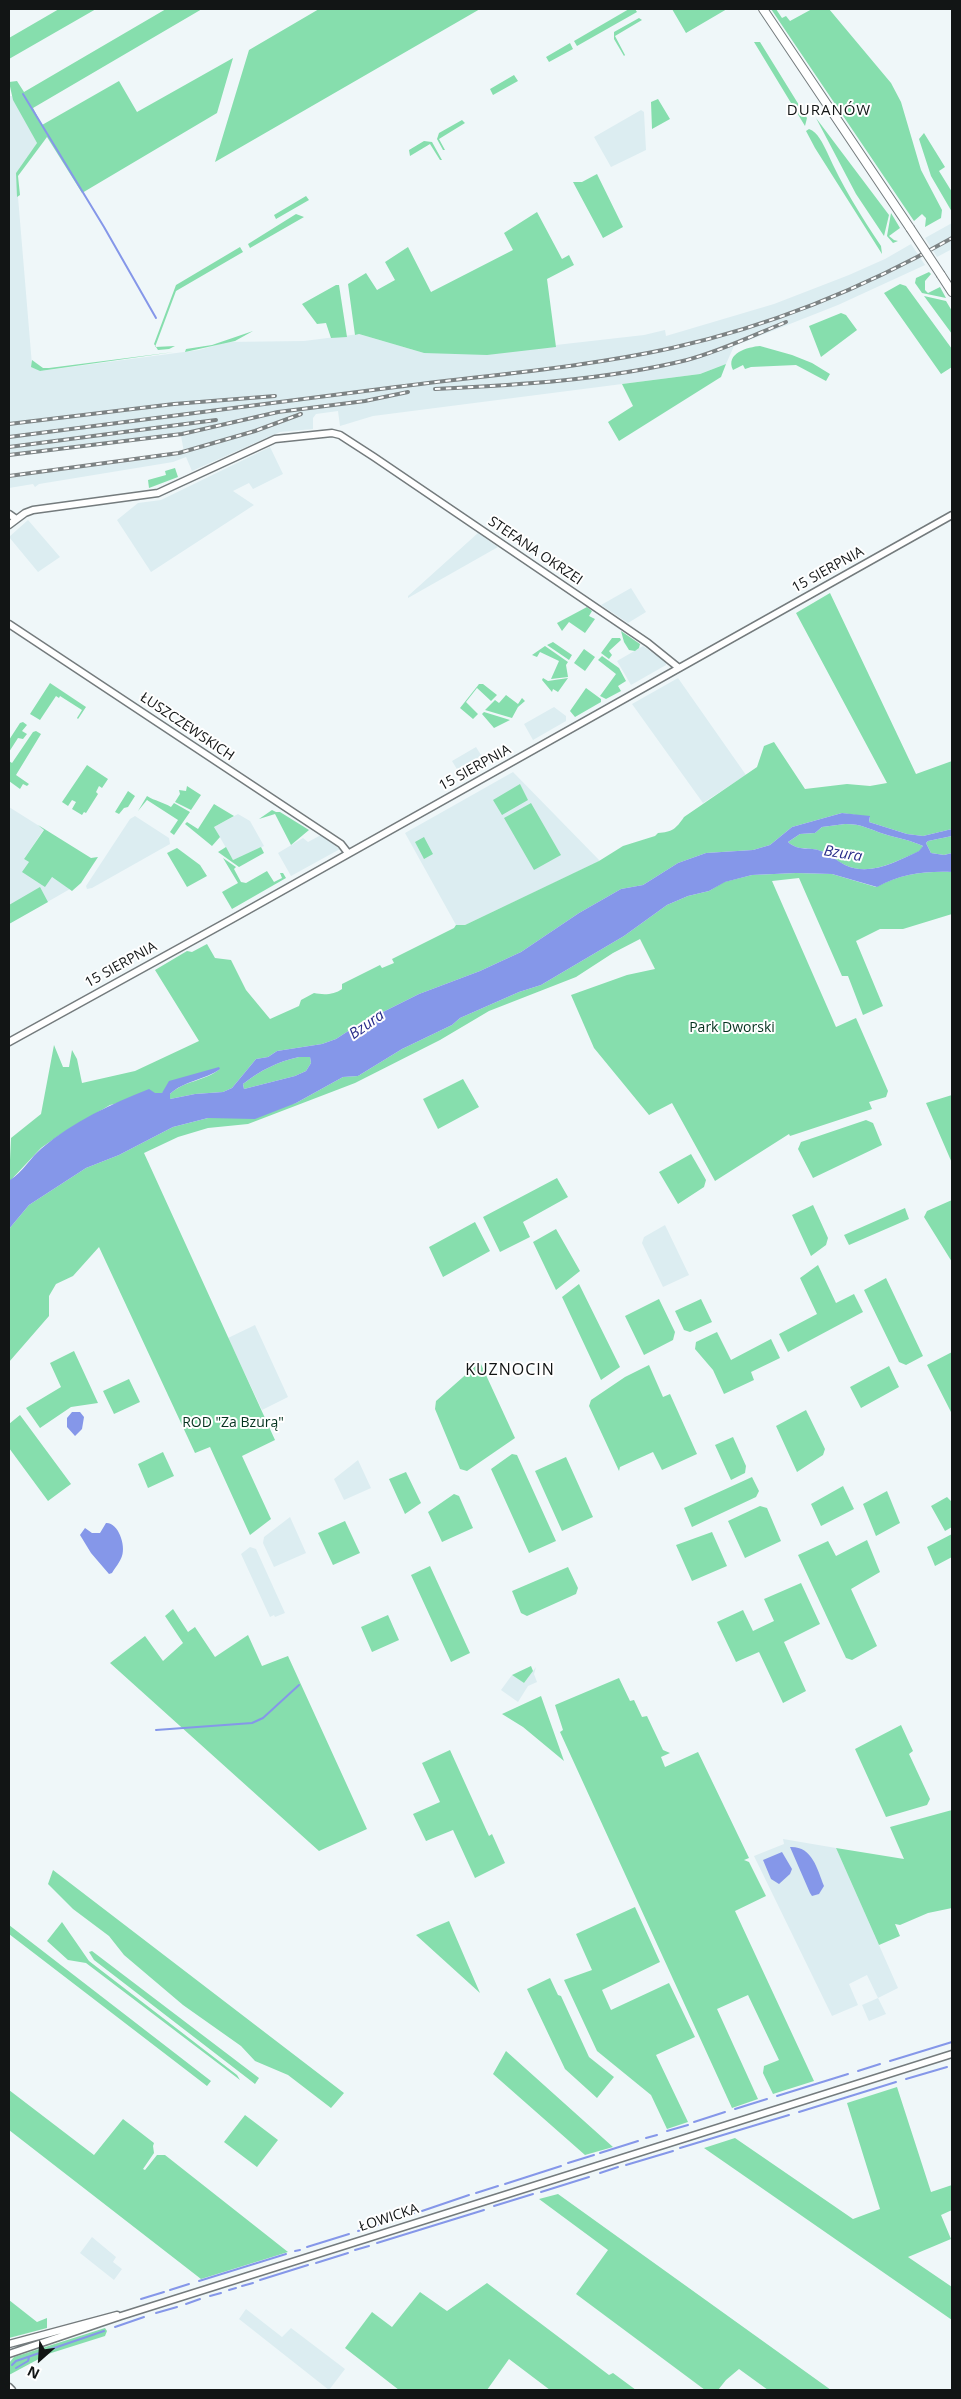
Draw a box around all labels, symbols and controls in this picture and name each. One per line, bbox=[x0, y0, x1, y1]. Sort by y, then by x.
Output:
district label: DURANÓW bbox=[786, 102, 872, 120]
street label: STEFANA OKRZEI bbox=[485, 513, 585, 589]
street label: 15 SIERPNIA bbox=[789, 543, 867, 597]
street label: ŁUSZCZEWSKICH bbox=[137, 689, 237, 765]
street label: 15 SIERPNIA bbox=[436, 741, 514, 795]
water label: Bzura bbox=[822, 842, 864, 866]
street label: 15 SIERPNIA bbox=[82, 938, 160, 992]
water label: Bzura bbox=[346, 1007, 388, 1043]
park label: Park Dworski bbox=[689, 1020, 775, 1036]
district label: KUZNOCIN bbox=[464, 1360, 556, 1380]
park label: ROD "Za Bzurą" bbox=[182, 1415, 284, 1431]
street label: ŁOWICKA bbox=[357, 2201, 421, 2235]
north arrow bbox=[15, 2334, 65, 2384]
text: N bbox=[24, 2362, 42, 2384]

